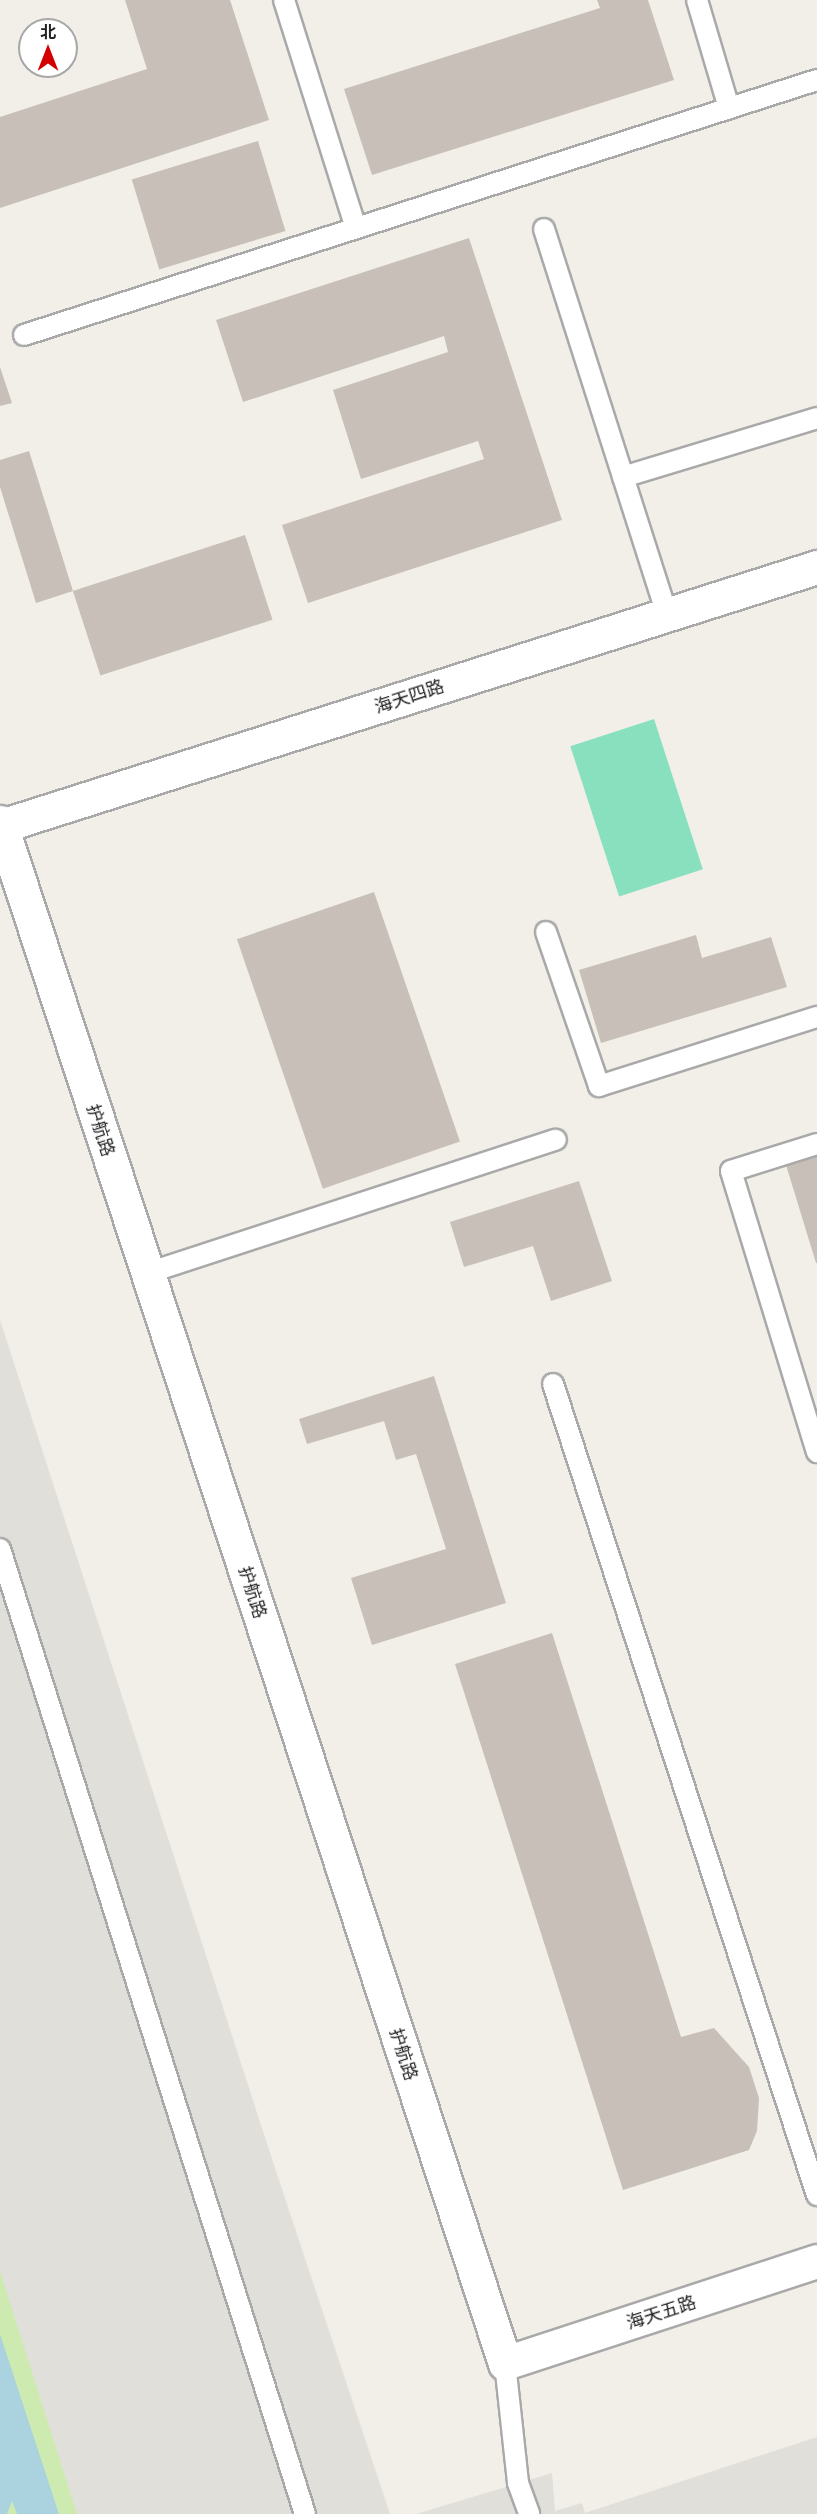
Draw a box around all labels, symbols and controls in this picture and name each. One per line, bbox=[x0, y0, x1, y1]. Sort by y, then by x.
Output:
north arrow bbox=[18, 18, 78, 78]
text: 北 bbox=[40, 21, 56, 43]
street label: 海天四路 bbox=[371, 675, 447, 717]
street label: 护航路 bbox=[82, 1101, 120, 1159]
street label: 护航路 bbox=[234, 1563, 272, 1621]
street label: 护航路 bbox=[385, 2025, 423, 2083]
street label: 海天五路 bbox=[623, 2291, 699, 2333]

